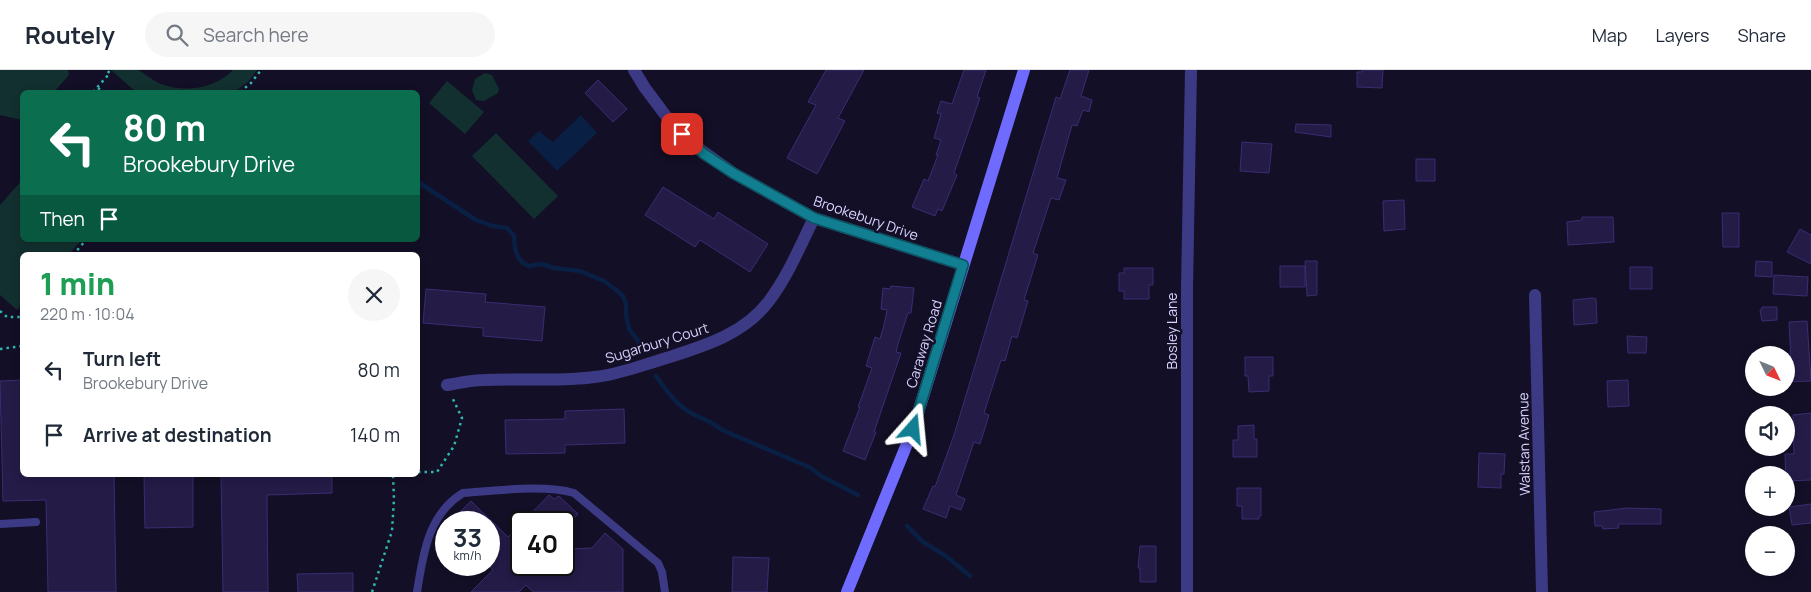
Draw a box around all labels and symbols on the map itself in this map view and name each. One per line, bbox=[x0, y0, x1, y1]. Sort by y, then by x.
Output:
pin bbox=[661, 113, 703, 155]
street label: Brookebury Drive bbox=[811, 191, 921, 244]
street label: Bosley Lane bbox=[1162, 292, 1181, 370]
street label: Caraway Road bbox=[901, 298, 946, 390]
street label: Sugarbury Court bbox=[603, 318, 711, 367]
north arrow bbox=[1745, 346, 1795, 396]
street label: Walstan Avenue bbox=[1513, 392, 1534, 496]
position arrow bbox=[886, 402, 938, 454]
speed limit sign: 40 bbox=[510, 511, 575, 576]

